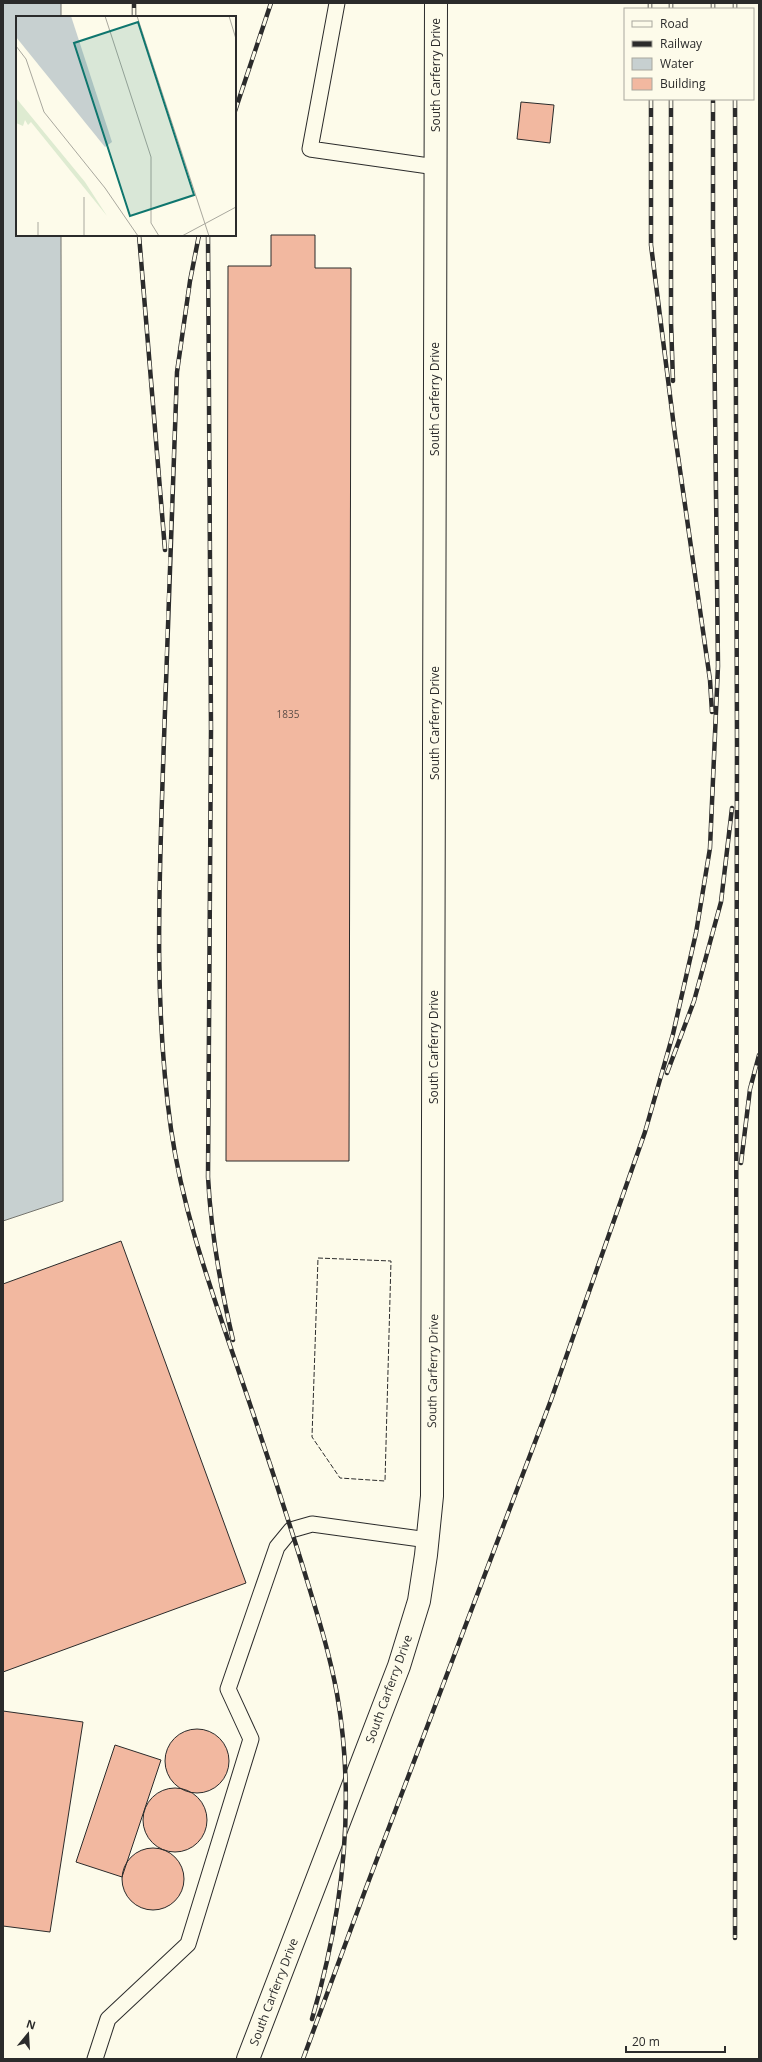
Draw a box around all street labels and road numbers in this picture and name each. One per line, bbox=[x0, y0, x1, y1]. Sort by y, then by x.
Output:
street label: South Carferry Drive bbox=[427, 18, 444, 132]
street label: South Carferry Drive bbox=[426, 342, 443, 456]
street label: South Carferry Drive bbox=[426, 666, 443, 780]
street label: South Carferry Drive bbox=[425, 990, 442, 1104]
street label: South Carferry Drive bbox=[423, 1314, 442, 1428]
street label: South Carferry Drive bbox=[361, 1632, 416, 1745]
street label: South Carferry Drive bbox=[245, 1935, 302, 2048]

